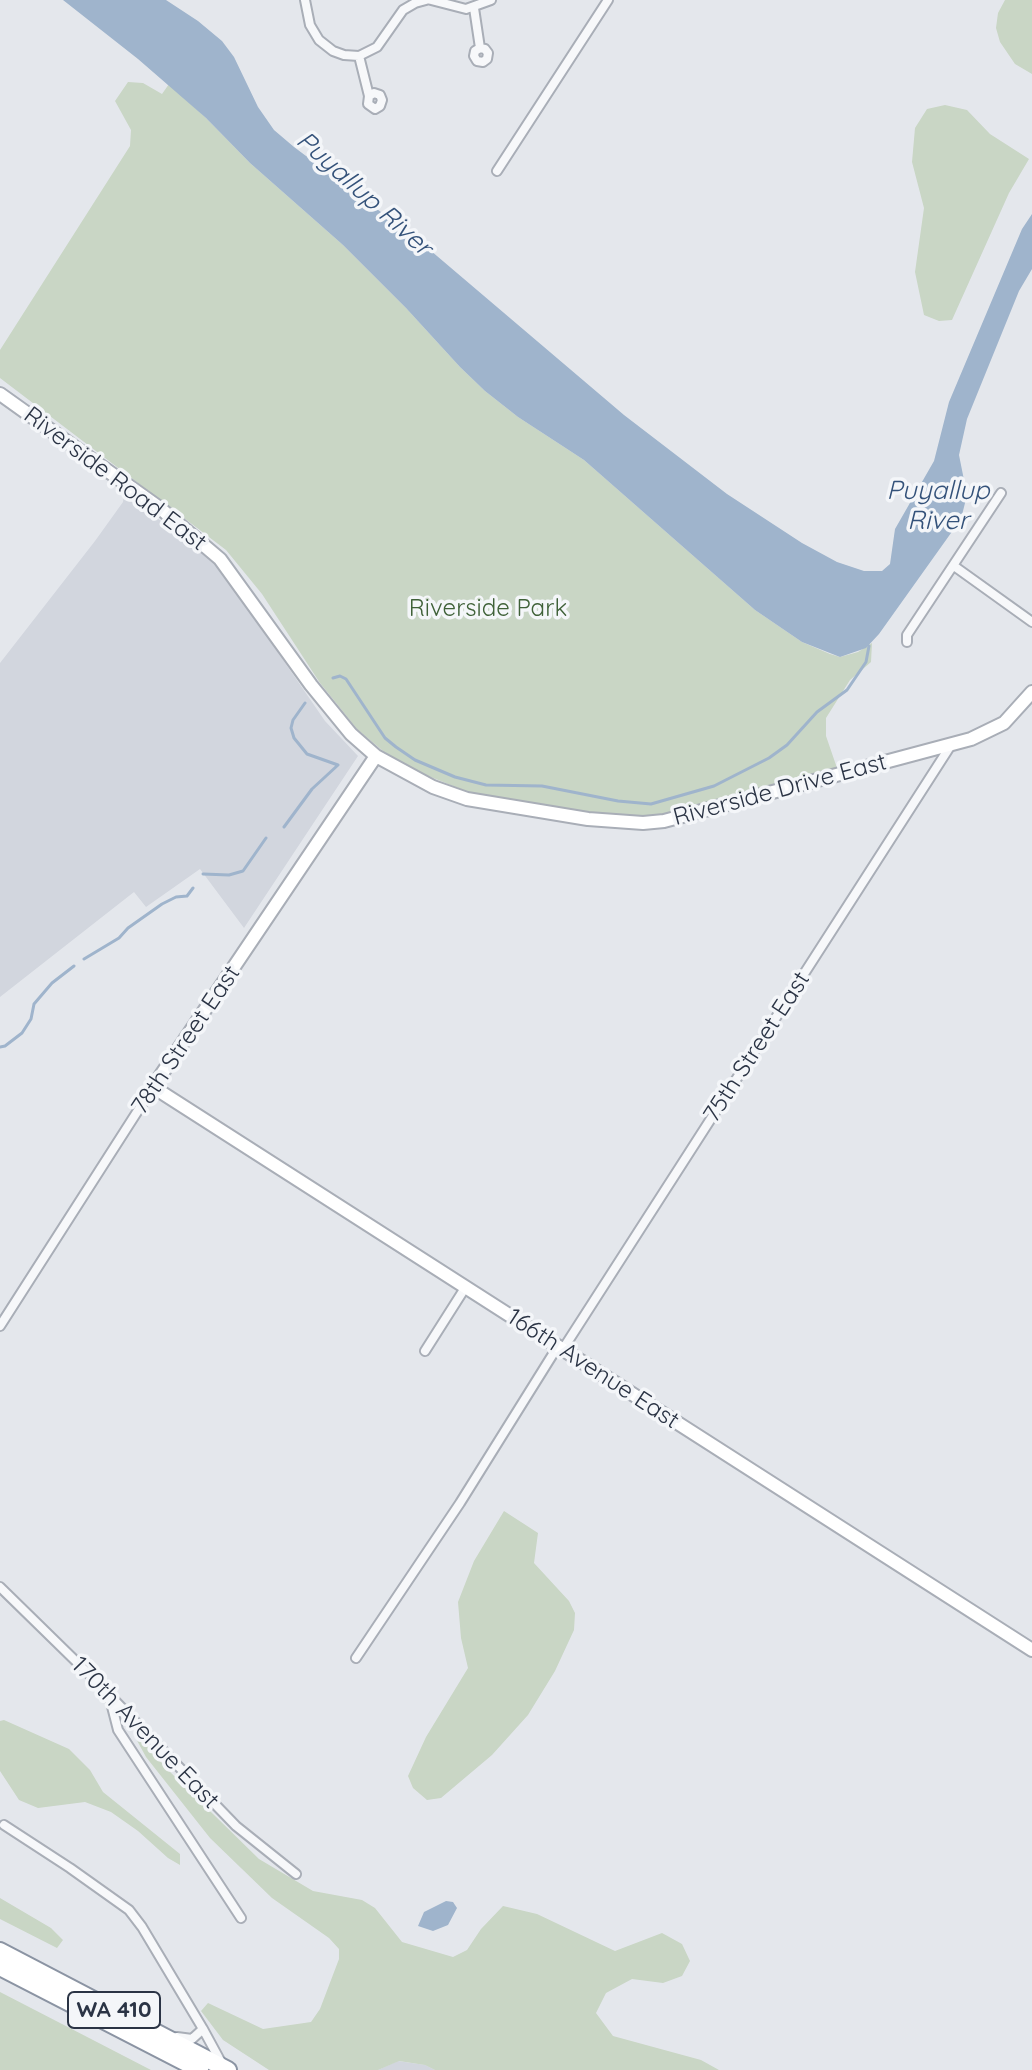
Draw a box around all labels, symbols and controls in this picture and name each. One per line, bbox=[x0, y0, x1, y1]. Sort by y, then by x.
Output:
water label: Puyallup River bbox=[290, 125, 438, 263]
street label: Riverside Road East bbox=[18, 401, 212, 557]
water label: Puyallup River bbox=[886, 475, 990, 536]
park label: Riverside Park bbox=[409, 595, 567, 623]
street label: Riverside Drive East bbox=[670, 748, 890, 832]
street label: 78th Street East bbox=[126, 960, 246, 1120]
street label: 75th Street East bbox=[698, 966, 816, 1128]
street label: 166th Avenue East bbox=[502, 1303, 684, 1435]
street label: 170th Avenue East bbox=[65, 1651, 225, 1815]
road number: WA 410 bbox=[68, 1992, 160, 2028]

